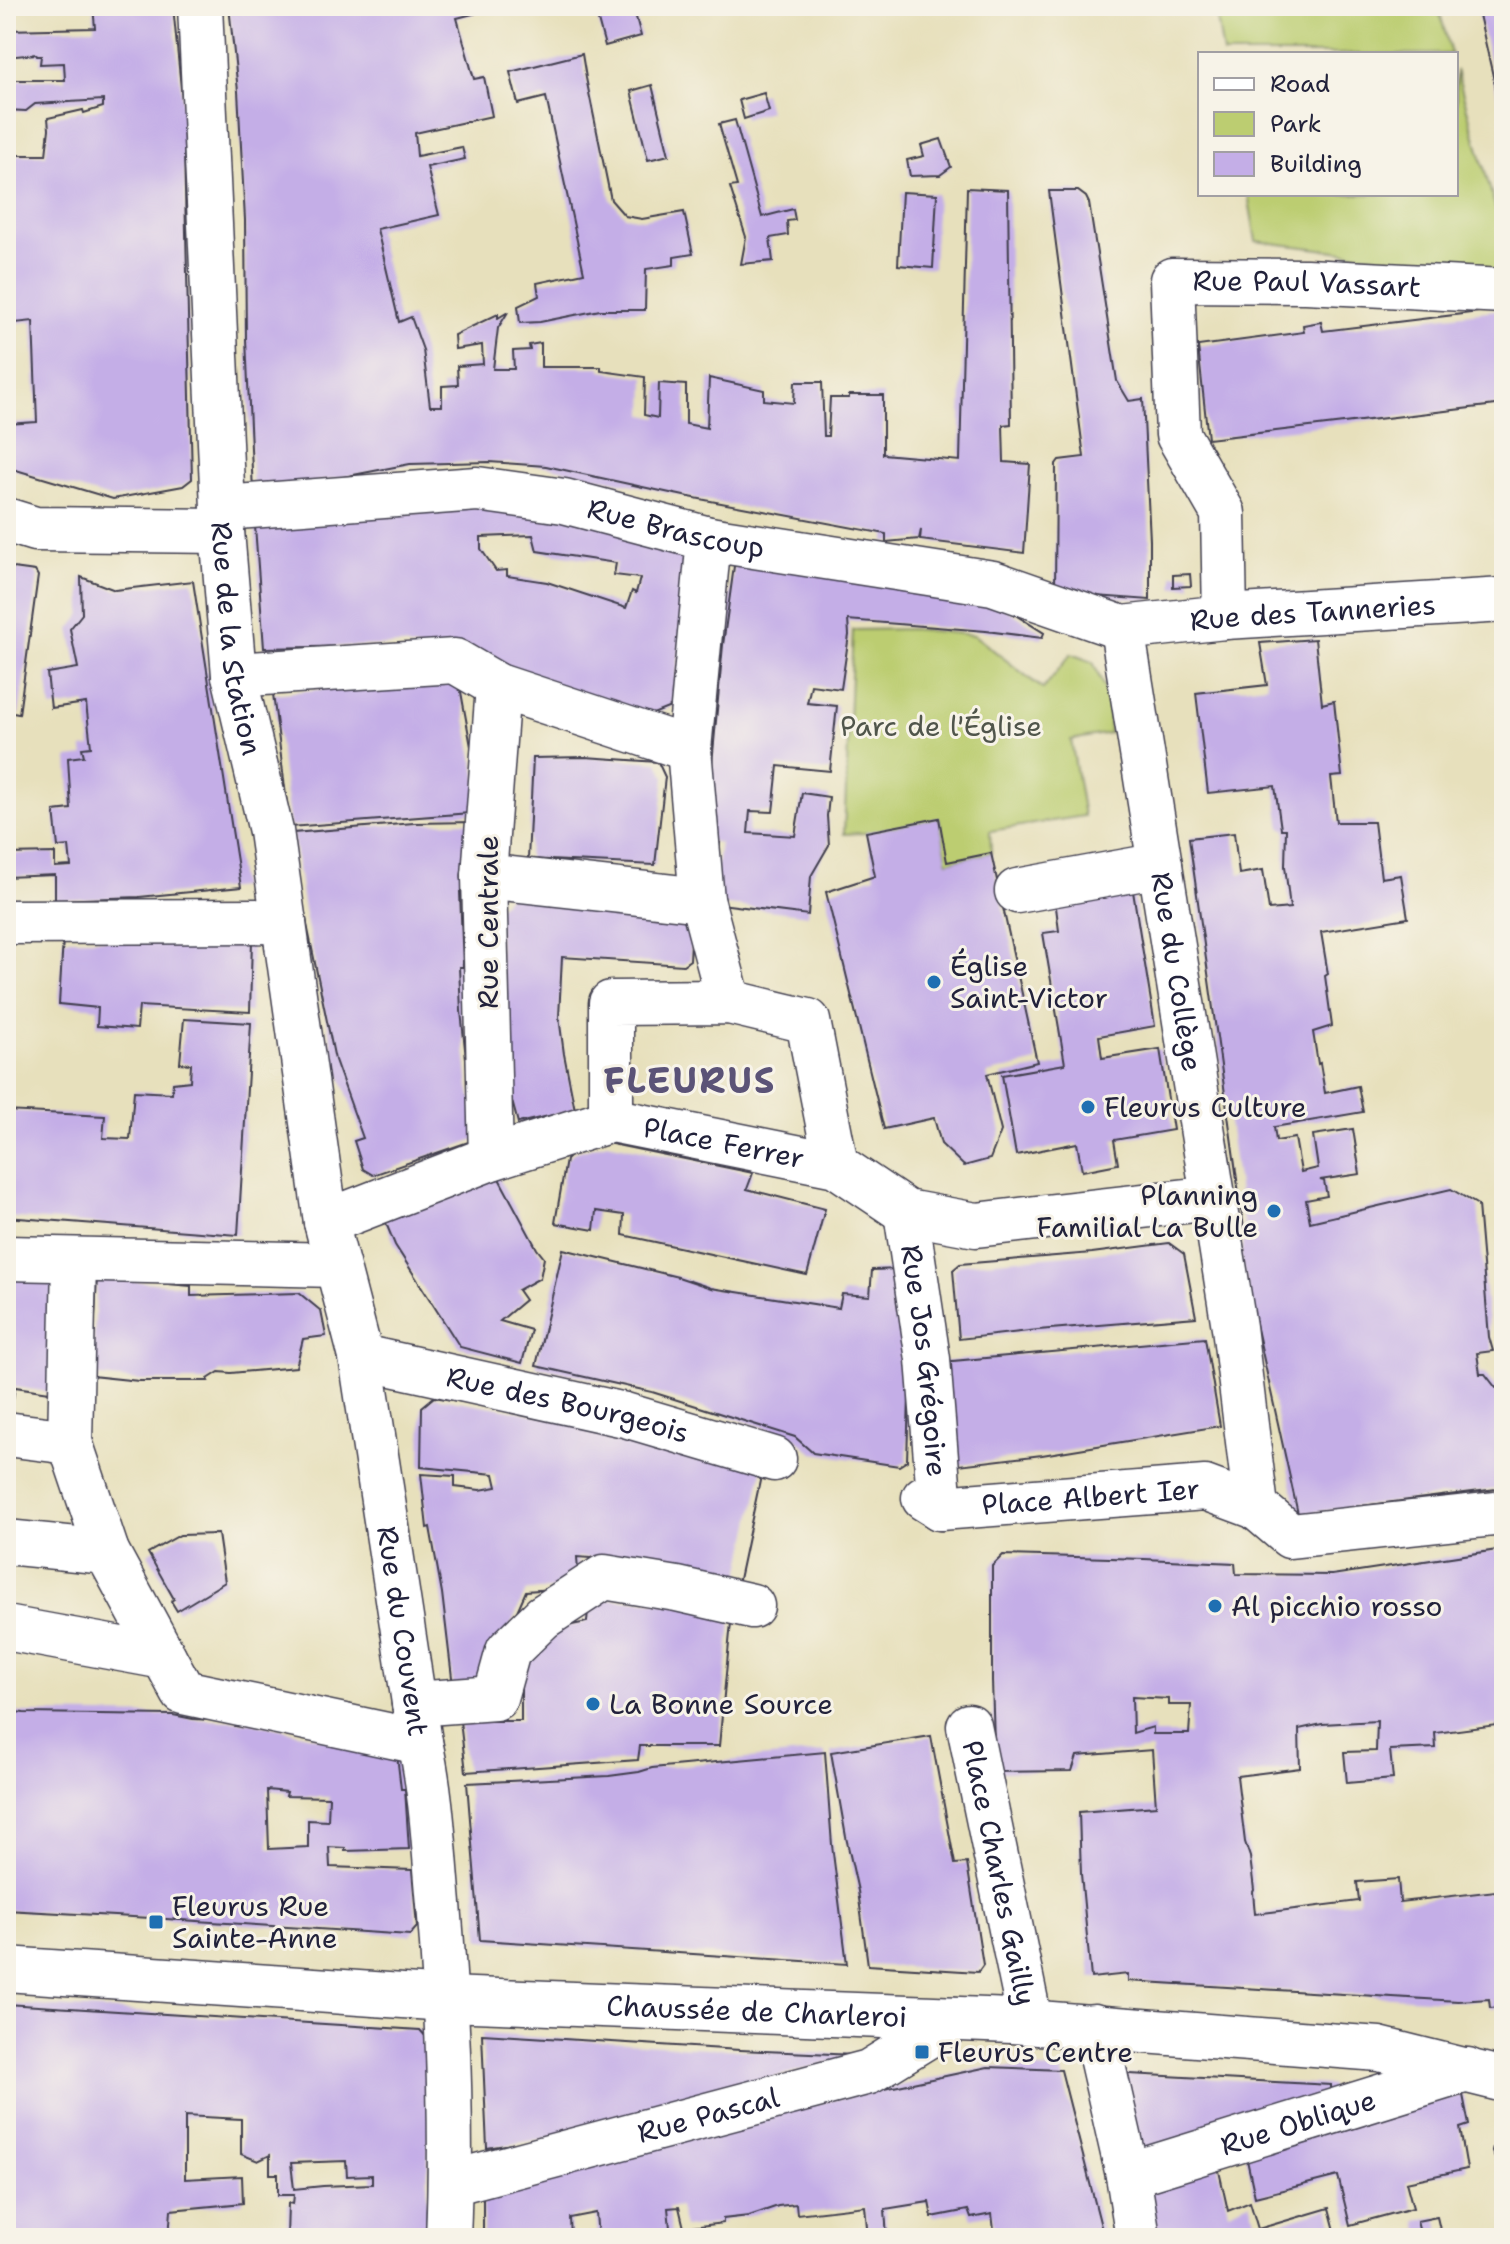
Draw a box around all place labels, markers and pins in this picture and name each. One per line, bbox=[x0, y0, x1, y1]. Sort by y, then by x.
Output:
place label: Église Saint-Victor bbox=[950, 947, 1108, 1017]
marker: Église Saint-Victor bbox=[925, 973, 943, 991]
place label: Fleurus Culture bbox=[1104, 1088, 1307, 1126]
marker: Fleurus Culture bbox=[1079, 1098, 1097, 1116]
place label: Planning Familial La Bulle bbox=[1036, 1176, 1258, 1246]
marker: Planning Familial La Bulle bbox=[1265, 1202, 1283, 1220]
place label: Al picchio rosso bbox=[1231, 1587, 1443, 1625]
marker: Al picchio rosso bbox=[1206, 1597, 1224, 1615]
place label: La Bonne Source bbox=[609, 1685, 833, 1723]
marker: La Bonne Source bbox=[584, 1695, 602, 1713]
place label: Fleurus Rue Sainte-Anne bbox=[172, 1887, 337, 1957]
marker: Fleurus Rue Sainte-Anne bbox=[147, 1913, 165, 1931]
place label: Fleurus Centre bbox=[938, 2033, 1133, 2071]
marker: Fleurus Centre bbox=[913, 2043, 931, 2061]

